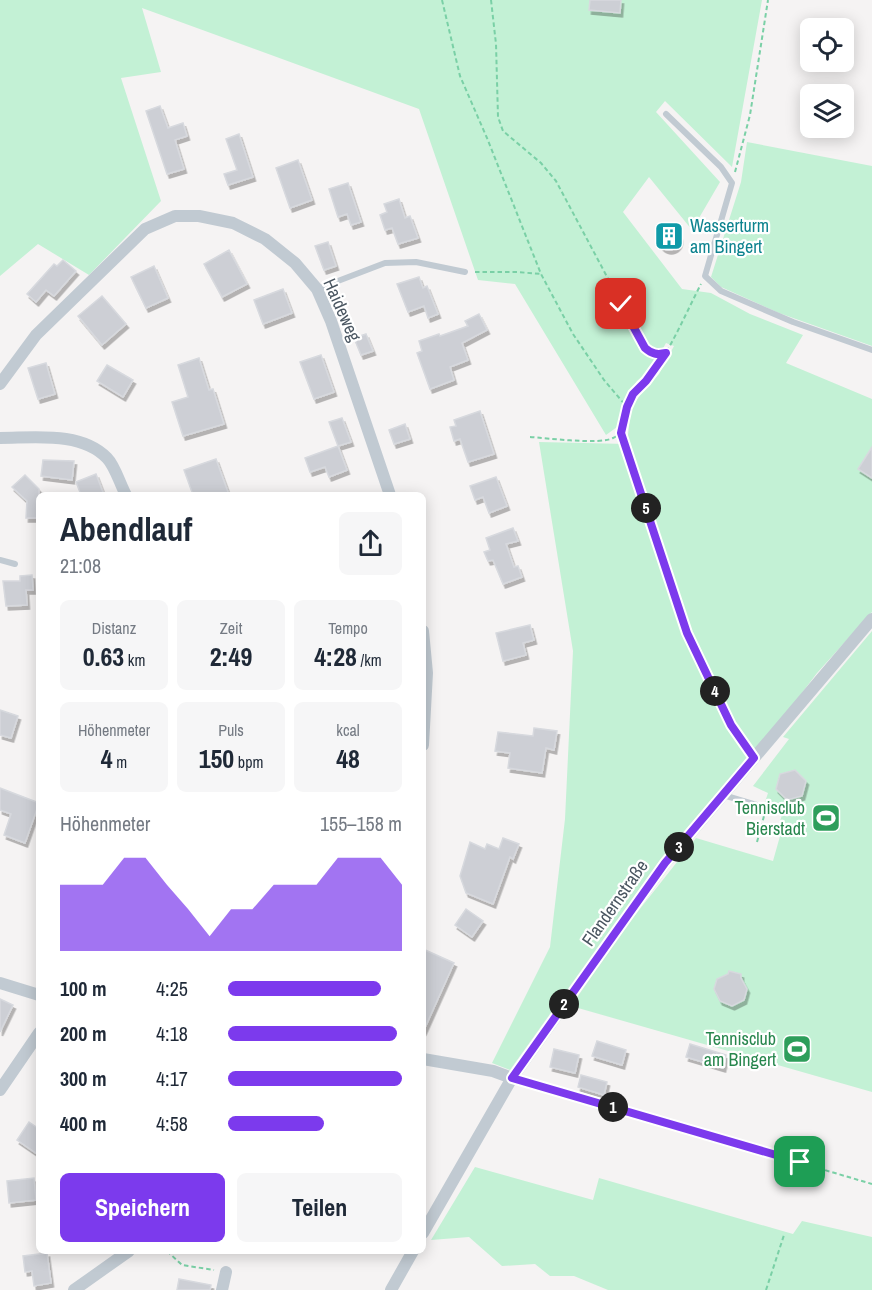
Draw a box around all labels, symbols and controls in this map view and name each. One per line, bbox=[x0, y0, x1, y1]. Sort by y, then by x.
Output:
map controls bbox=[800, 18, 854, 138]
button: locate bbox=[800, 18, 854, 72]
button: layers bbox=[800, 84, 854, 138]
place label: Wasserturm am Bingert bbox=[690, 213, 769, 259]
building icon: Wasserturm am Bingert bbox=[653, 220, 685, 252]
street label: Haideweg bbox=[318, 274, 368, 346]
pin bbox=[595, 278, 646, 329]
icon: check bbox=[604, 287, 637, 320]
pin: 5 bbox=[631, 493, 661, 523]
text: 5 bbox=[642, 497, 650, 519]
text: Abendlauf bbox=[60, 507, 192, 551]
button: share bbox=[339, 512, 402, 575]
text: 21:08 bbox=[60, 552, 101, 579]
text: Distanz bbox=[92, 617, 136, 639]
text: Zeit bbox=[220, 617, 242, 639]
text: Tempo bbox=[328, 617, 368, 639]
text: 0.63 bbox=[83, 639, 124, 674]
text: 2:49 bbox=[210, 639, 252, 674]
text: 4:28 bbox=[314, 639, 357, 674]
text: km bbox=[124, 649, 145, 671]
text: /km bbox=[357, 649, 382, 671]
pin: 4 bbox=[700, 676, 730, 706]
text: 4 bbox=[711, 680, 719, 702]
text: Höhenmeter bbox=[78, 719, 150, 741]
text: Puls bbox=[218, 719, 244, 741]
text: kcal bbox=[336, 719, 360, 741]
text: 4 bbox=[101, 741, 113, 776]
text: 150 bbox=[199, 741, 234, 776]
text: 48 bbox=[336, 741, 360, 776]
text: m bbox=[113, 751, 127, 773]
text: bpm bbox=[234, 751, 263, 773]
place label: Tennisclub Bierstadt bbox=[734, 795, 805, 841]
sports icon: Tennisclub Bierstadt bbox=[810, 802, 842, 834]
text: Höhenmeter bbox=[60, 810, 150, 837]
text: 155–158 m bbox=[320, 810, 402, 837]
pin: 3 bbox=[664, 832, 694, 862]
text: 3 bbox=[675, 836, 683, 858]
street label: Flandernstraße bbox=[576, 855, 654, 951]
text: 100 m bbox=[60, 975, 107, 1002]
text: 4:25 bbox=[156, 975, 188, 1002]
pin: 2 bbox=[549, 989, 579, 1019]
text: 2 bbox=[560, 993, 568, 1015]
text: 200 m bbox=[60, 1020, 107, 1047]
text: 4:18 bbox=[156, 1020, 188, 1047]
place label: Tennisclub am Bingert bbox=[704, 1026, 776, 1072]
sports icon: Tennisclub am Bingert bbox=[781, 1033, 813, 1065]
text: 300 m bbox=[60, 1065, 107, 1092]
text: 4:17 bbox=[156, 1065, 188, 1092]
pin: 1 bbox=[598, 1092, 628, 1122]
text: 1 bbox=[609, 1096, 617, 1118]
text: 400 m bbox=[60, 1110, 107, 1137]
text: 4:58 bbox=[156, 1110, 188, 1137]
pin bbox=[774, 1136, 825, 1187]
icon: arrive bbox=[783, 1145, 816, 1178]
button: Speichern bbox=[60, 1173, 225, 1242]
button: Teilen bbox=[237, 1173, 402, 1242]

